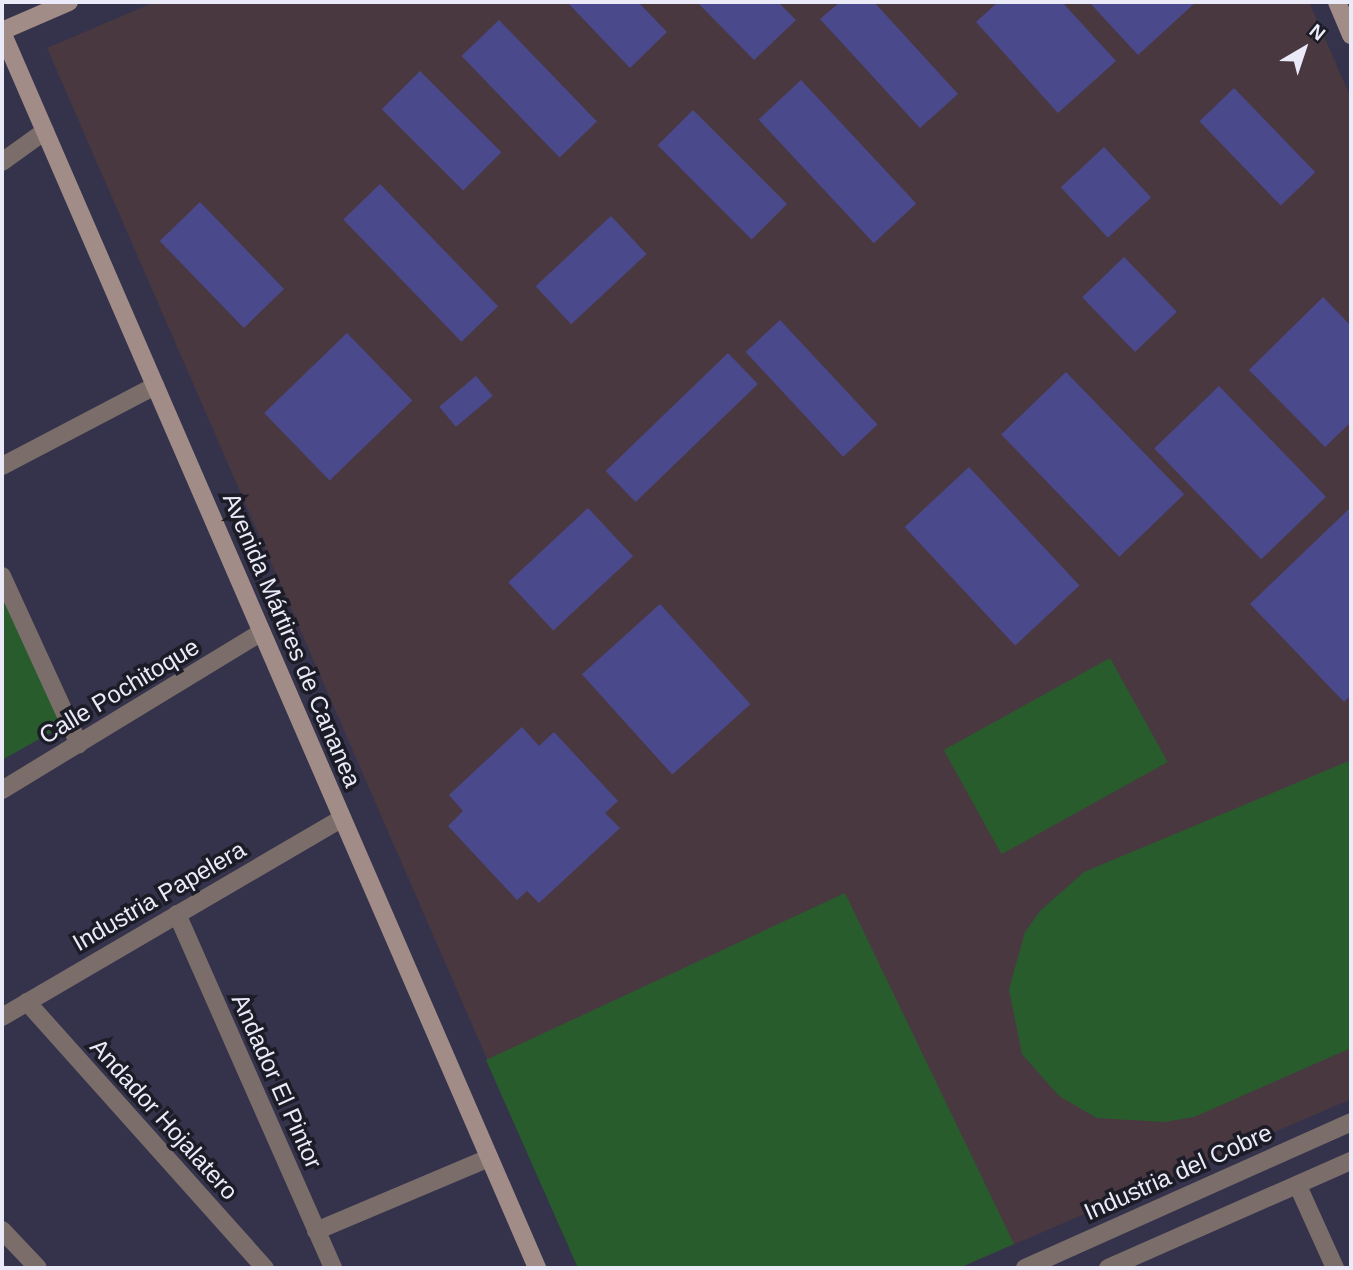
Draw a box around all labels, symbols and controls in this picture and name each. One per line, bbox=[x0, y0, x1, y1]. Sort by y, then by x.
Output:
north arrow bbox=[1269, 14, 1339, 84]
text: N bbox=[1306, 20, 1329, 45]
street label: Avenida Mártires de Cananea bbox=[217, 488, 367, 792]
street label: Calle Pochitoque bbox=[34, 632, 204, 750]
street label: Industria Papelera bbox=[67, 835, 251, 957]
street label: Andador El Pintor bbox=[226, 989, 328, 1173]
street label: Andador Hojalatero bbox=[84, 1033, 244, 1205]
street label: Industria del Cobre bbox=[1080, 1118, 1276, 1226]

